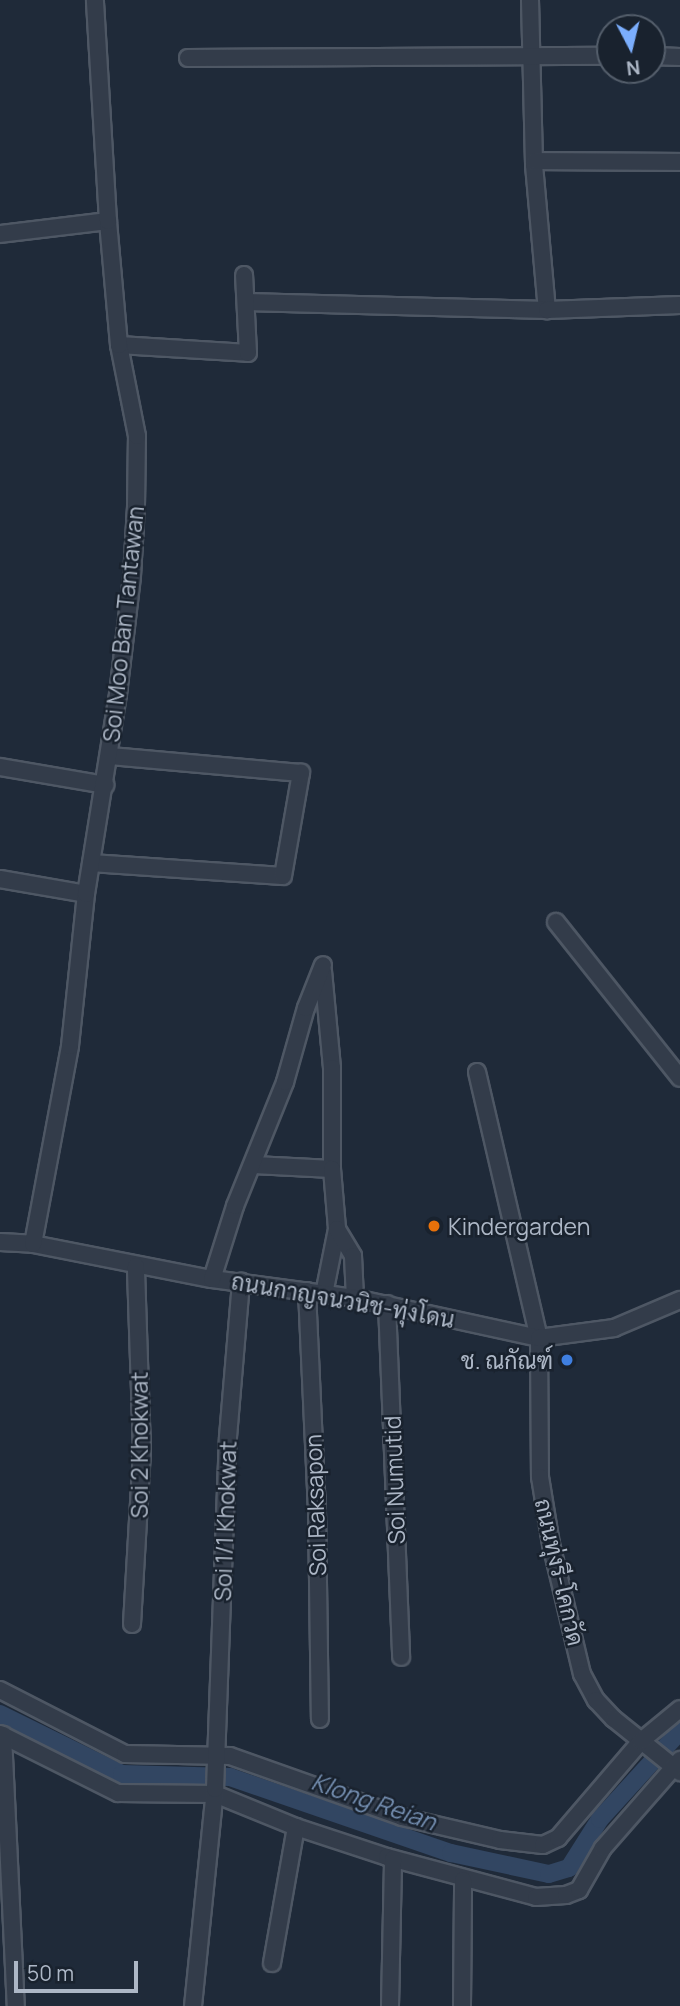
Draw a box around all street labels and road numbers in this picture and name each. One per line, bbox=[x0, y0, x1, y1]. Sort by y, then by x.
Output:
street label: Soi Moo Ban Tantawan bbox=[97, 504, 149, 744]
street label: ถนนกาญจนวนิช-ทุ่งโดน bbox=[229, 1267, 457, 1333]
street label: Soi 2 Khokwat bbox=[125, 1372, 153, 1518]
street label: Soi Numutid bbox=[378, 1415, 410, 1545]
street label: Soi Raksapon bbox=[299, 1434, 331, 1576]
street label: Soi 1/1 Khokwat bbox=[208, 1440, 242, 1602]
street label: ถนนทุ่งรี-โคกวัด bbox=[530, 1496, 590, 1648]

